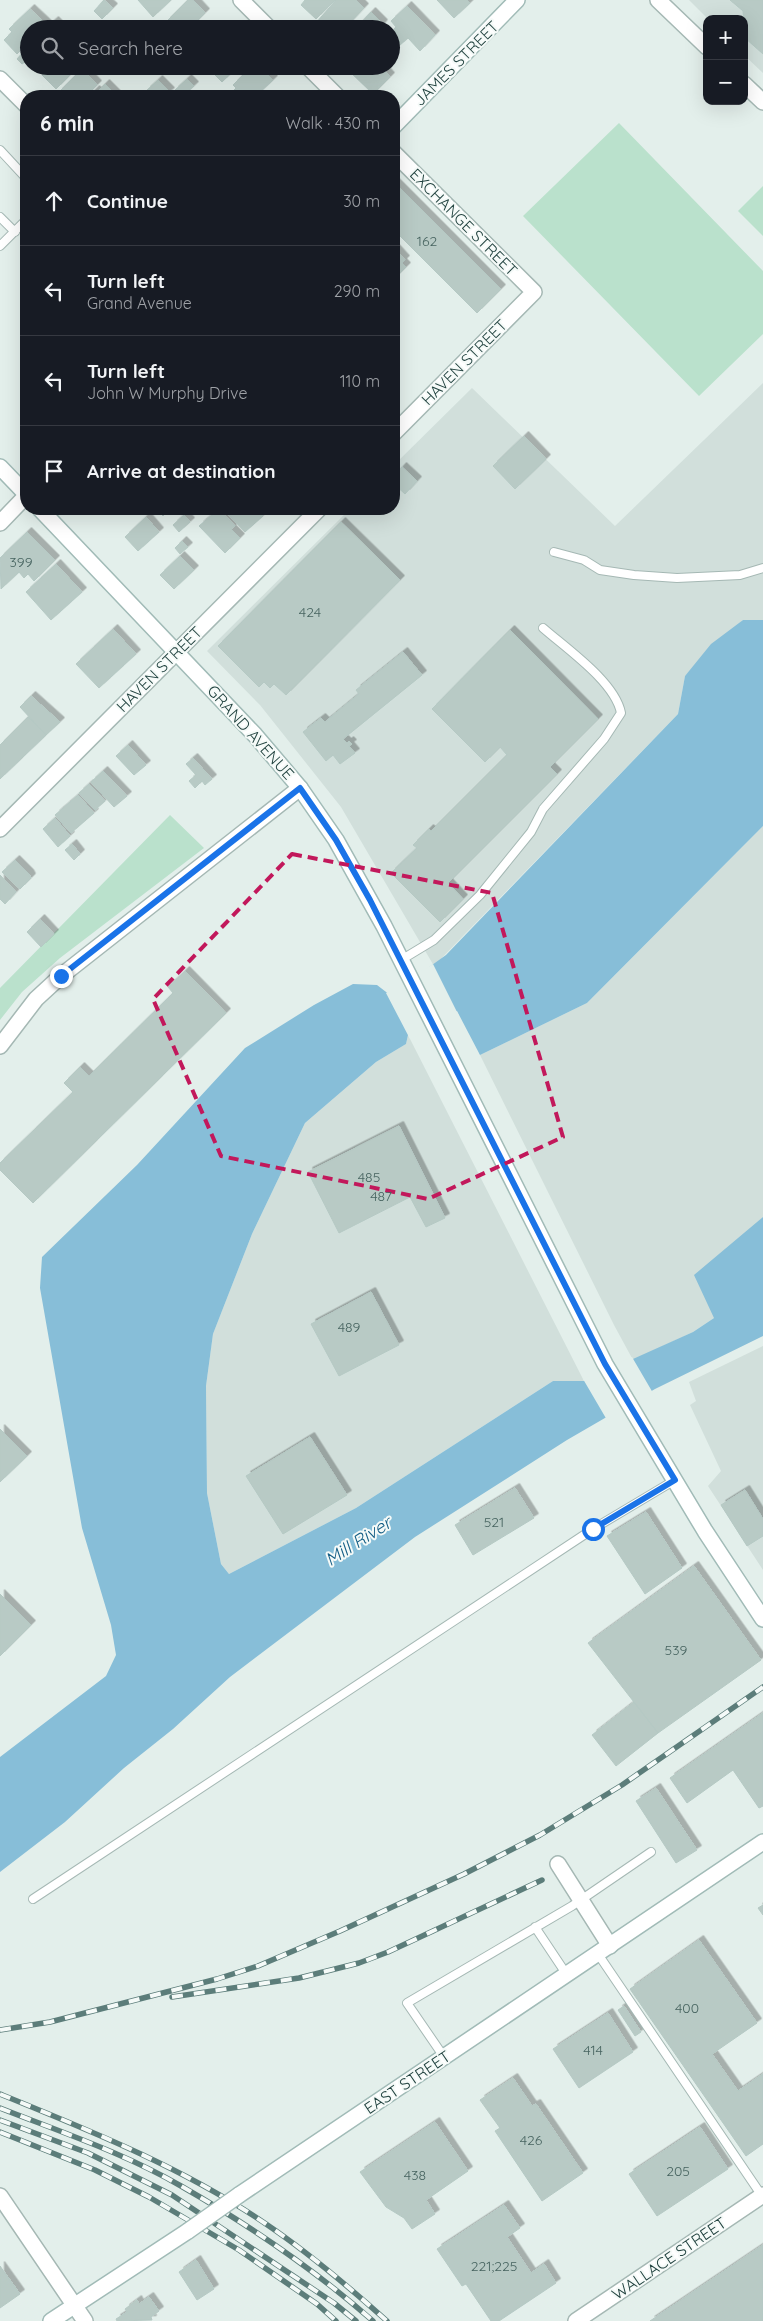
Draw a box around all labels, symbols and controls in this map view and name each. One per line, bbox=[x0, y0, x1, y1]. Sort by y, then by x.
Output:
map controls bbox=[703, 15, 748, 105]
button: + bbox=[703, 15, 748, 60]
street label: JAMES STREET bbox=[409, 16, 503, 110]
search box bbox=[20, 20, 400, 75]
icon: search bbox=[38, 34, 66, 62]
text: Search here bbox=[78, 36, 183, 60]
button: − bbox=[703, 60, 748, 105]
text: 6 min bbox=[40, 110, 94, 136]
text: Walk · 430 m bbox=[286, 113, 380, 133]
street label: EXCHANGE STREET bbox=[406, 164, 522, 280]
icon: ahead bbox=[40, 187, 68, 215]
text: Continue bbox=[87, 189, 168, 213]
text: 30 m bbox=[343, 191, 380, 211]
house number: 162 bbox=[417, 232, 437, 250]
text: Turn left bbox=[87, 269, 165, 293]
icon: left bbox=[40, 277, 68, 305]
text: 290 m bbox=[334, 281, 380, 301]
text: Grand Avenue bbox=[87, 293, 192, 313]
street label: HAVEN STREET bbox=[417, 315, 511, 409]
text: Turn left bbox=[87, 359, 165, 383]
icon: left bbox=[40, 367, 68, 395]
text: 110 m bbox=[340, 371, 380, 391]
text: John W Murphy Drive bbox=[87, 383, 248, 403]
icon: arrive bbox=[40, 457, 68, 485]
text: Arrive at destination bbox=[87, 459, 276, 483]
house number: 399 bbox=[10, 553, 33, 571]
house number: 424 bbox=[299, 603, 321, 621]
street label: HAVEN STREET bbox=[112, 622, 206, 716]
street label: GRAND AVENUE bbox=[203, 681, 299, 783]
route end bbox=[50, 965, 73, 988]
house number: 485 bbox=[358, 1168, 380, 1186]
house number: 487 bbox=[370, 1187, 392, 1205]
house number: 489 bbox=[338, 1318, 361, 1336]
water label: Mill River bbox=[321, 1510, 397, 1571]
house number: 521 bbox=[484, 1513, 504, 1531]
route start bbox=[582, 1518, 605, 1541]
house number: 539 bbox=[665, 1641, 688, 1659]
house number: 400 bbox=[675, 1999, 699, 2017]
house number: 414 bbox=[583, 2041, 603, 2059]
street label: EAST STREET bbox=[360, 2046, 454, 2118]
house number: 426 bbox=[520, 2131, 543, 2149]
house number: 205 bbox=[666, 2162, 690, 2180]
house number: 438 bbox=[404, 2166, 426, 2184]
street label: WALLACE STREET bbox=[608, 2212, 730, 2304]
house number: 221;225 bbox=[471, 2257, 517, 2275]

